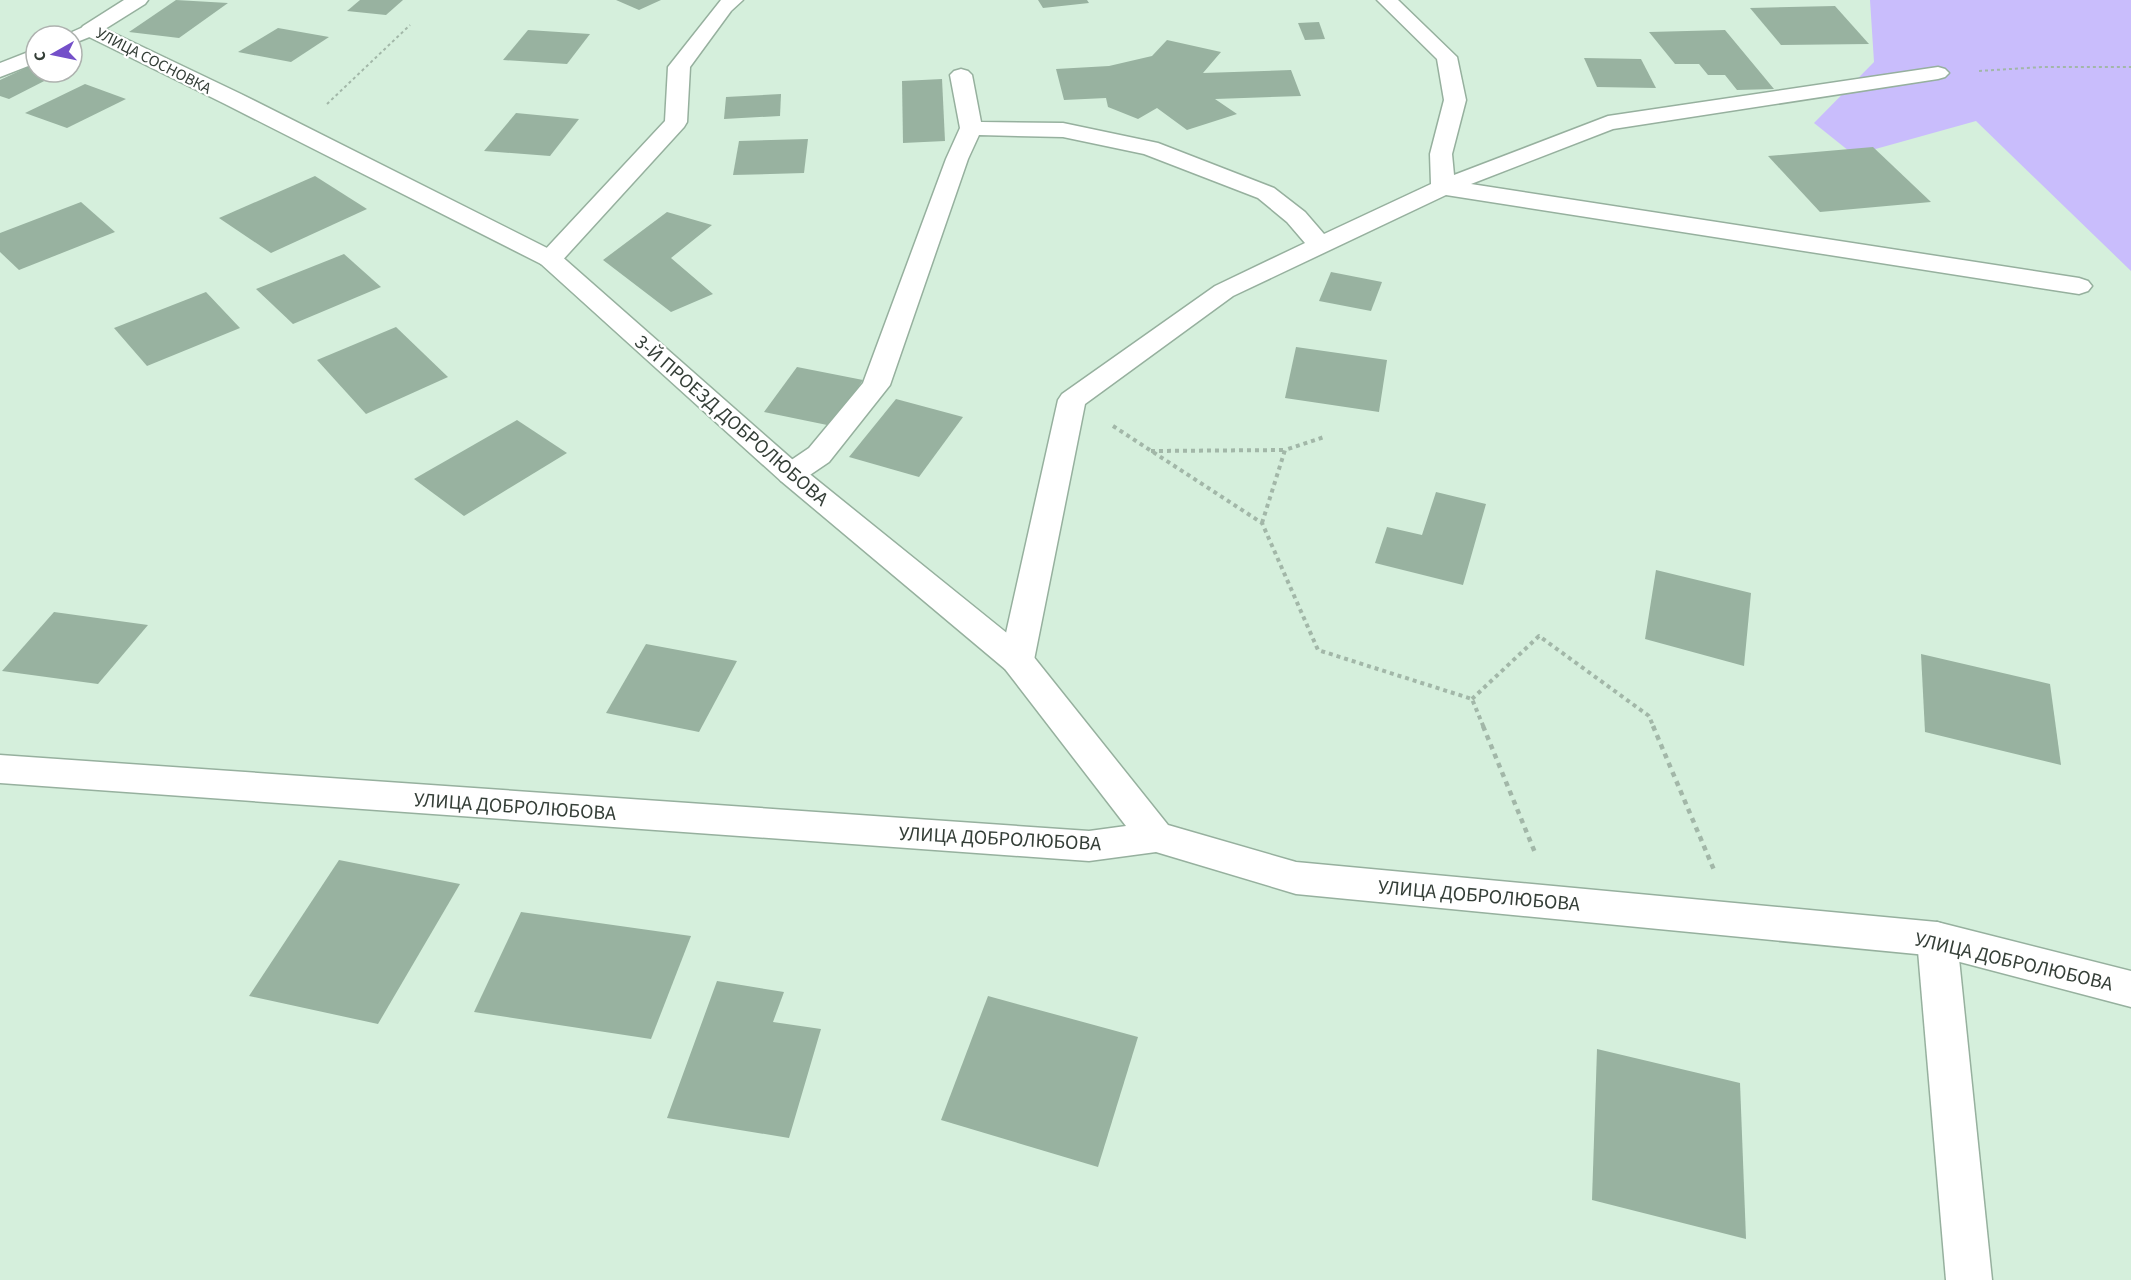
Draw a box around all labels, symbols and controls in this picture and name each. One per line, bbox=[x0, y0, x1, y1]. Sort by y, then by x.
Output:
street label: УЛИЦА СОСНОВКА bbox=[92, 22, 215, 100]
north arrow bbox=[24, 24, 84, 84]
text: С bbox=[29, 50, 52, 63]
street label: 3-Й ПРОЕЗД ДОБРОЛЮБОВА bbox=[628, 329, 834, 513]
street label: УЛИЦА ДОБРОЛЮБОВА bbox=[413, 786, 617, 828]
street label: УЛИЦА ДОБРОЛЮБОВА bbox=[898, 820, 1102, 858]
street label: УЛИЦА ДОБРОЛЮБОВА bbox=[1377, 873, 1581, 919]
street label: УЛИЦА ДОБРОЛЮБОВА bbox=[1912, 926, 2116, 998]

